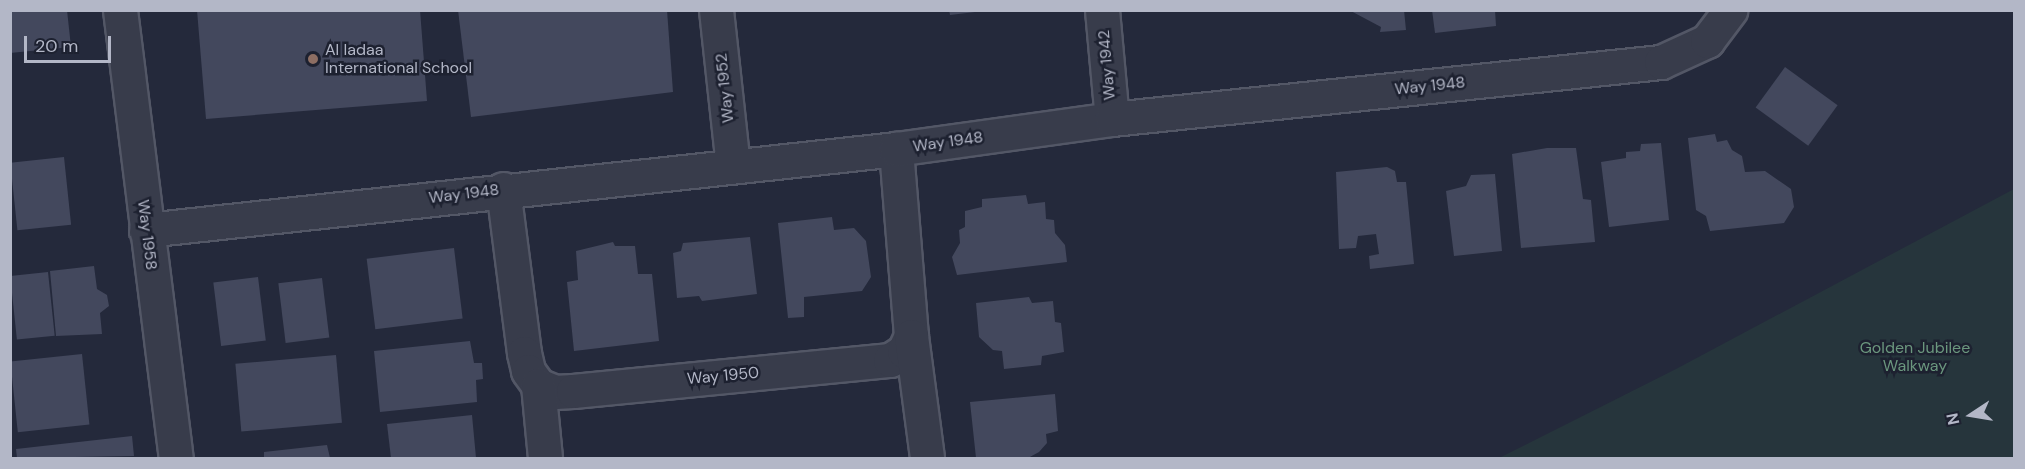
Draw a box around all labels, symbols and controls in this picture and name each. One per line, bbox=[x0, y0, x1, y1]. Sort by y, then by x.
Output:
scale bar bbox=[27, 24, 114, 62]
street label: Way 1942 bbox=[1094, 29, 1120, 101]
text: 20 m bbox=[35, 34, 78, 58]
place label: Al Iadaa International School bbox=[325, 40, 472, 78]
marker: Al Iadaa International School bbox=[306, 52, 320, 66]
street label: Way 1952 bbox=[712, 52, 738, 124]
street label: Way 1948 bbox=[1394, 73, 1466, 99]
street label: Way 1948 bbox=[912, 128, 984, 156]
street label: Way 1948 bbox=[428, 180, 500, 208]
street label: Way 1958 bbox=[133, 199, 161, 271]
park label: Golden Jubilee Walkway bbox=[1860, 338, 1970, 376]
street label: Way 1950 bbox=[686, 363, 760, 389]
north arrow bbox=[1941, 385, 2001, 445]
text: N bbox=[1941, 411, 1964, 427]

